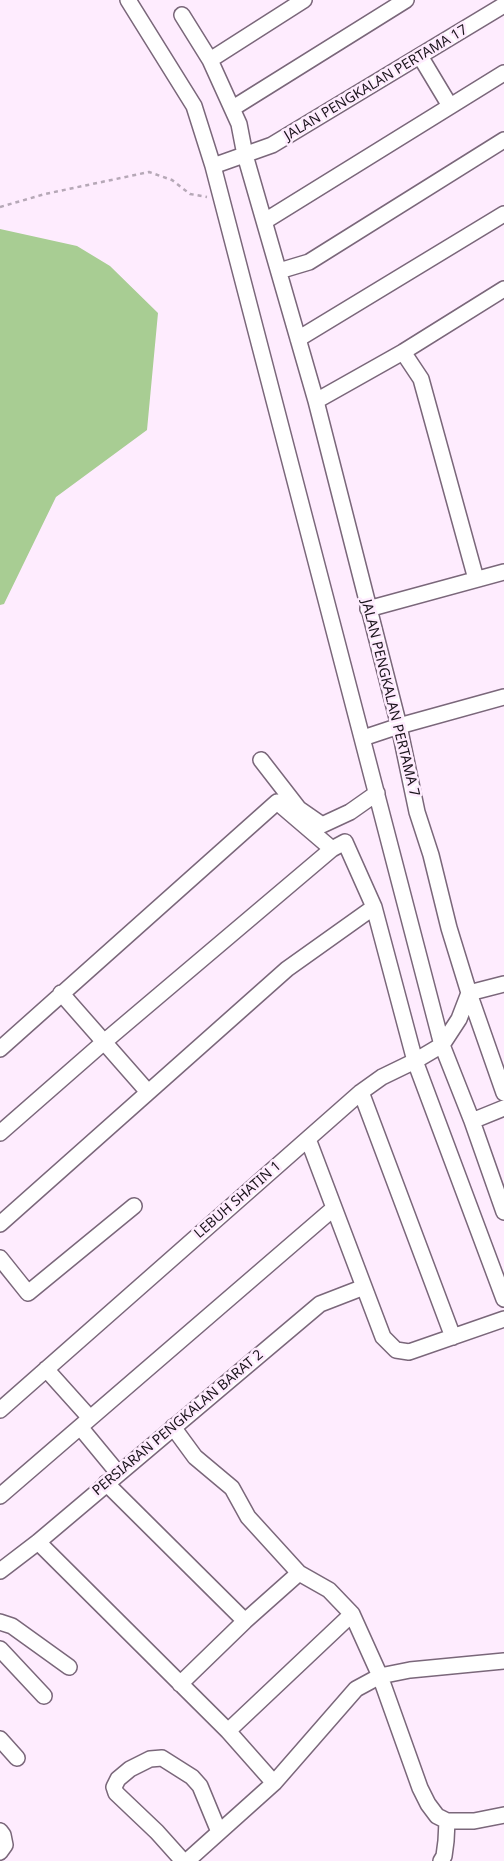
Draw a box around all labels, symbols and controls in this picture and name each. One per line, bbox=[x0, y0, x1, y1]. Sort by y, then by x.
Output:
street label: JALAN PENGKALAN PERTAMA 17 bbox=[281, 22, 471, 144]
street label: JALAN PENGKALAN PERTAMA 7 bbox=[357, 598, 423, 798]
street label: LEBUH SHATIN 1 bbox=[191, 1158, 285, 1242]
street label: PERSIARAN PENGKALAN BARAT 2 bbox=[89, 1347, 267, 1499]

